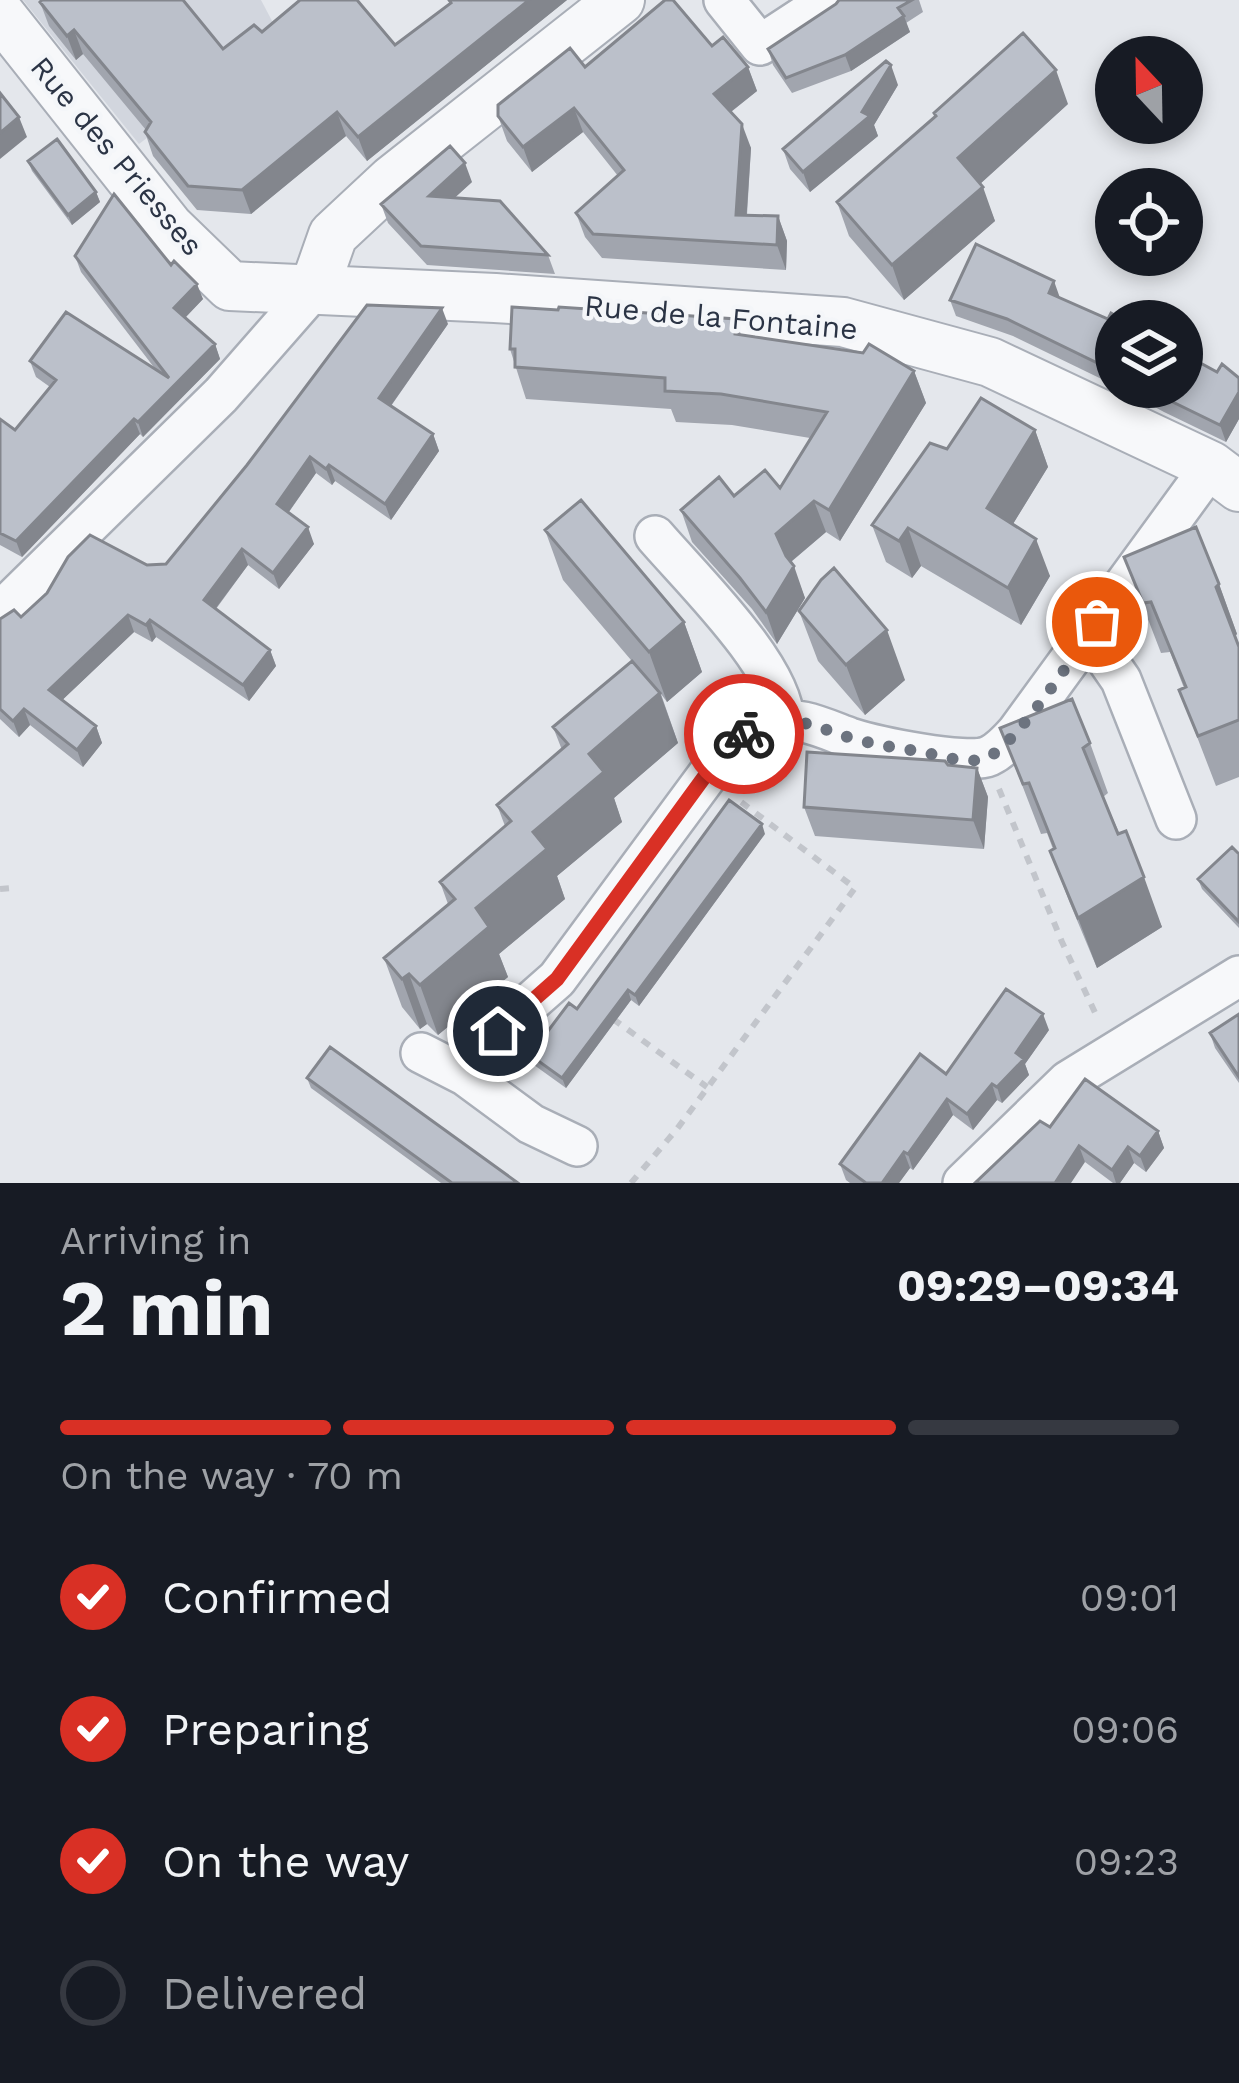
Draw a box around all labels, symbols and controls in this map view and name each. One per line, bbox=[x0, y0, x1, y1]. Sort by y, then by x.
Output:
north arrow bbox=[1095, 36, 1203, 144]
map controls bbox=[1095, 36, 1203, 408]
street label: Rue des Priesses bbox=[24, 50, 210, 262]
button: locate bbox=[1095, 168, 1203, 276]
street label: Rue de la Fontaine bbox=[583, 288, 859, 346]
button: layers bbox=[1095, 300, 1203, 408]
pin bbox=[1046, 571, 1148, 673]
icon: bag bbox=[1064, 589, 1130, 655]
courier bbox=[684, 674, 804, 794]
icon: bike bbox=[711, 701, 777, 767]
pin bbox=[447, 980, 549, 1082]
icon: home bbox=[465, 998, 531, 1064]
text: Arriving in bbox=[60, 1218, 251, 1263]
text: 09:29–09:34 bbox=[897, 1259, 1179, 1312]
text: 2 min bbox=[60, 1262, 273, 1354]
text: On the way · 70 m bbox=[60, 1453, 403, 1498]
icon: check bbox=[60, 1564, 126, 1630]
text: Confirmed bbox=[162, 1571, 393, 1624]
text: 09:01 bbox=[1080, 1575, 1179, 1620]
icon: check bbox=[60, 1696, 126, 1762]
text: Preparing bbox=[162, 1703, 369, 1756]
text: 09:06 bbox=[1071, 1707, 1179, 1752]
icon: check bbox=[60, 1828, 126, 1894]
text: On the way bbox=[162, 1835, 409, 1888]
text: 09:23 bbox=[1074, 1839, 1179, 1884]
text: Delivered bbox=[162, 1967, 367, 2020]

